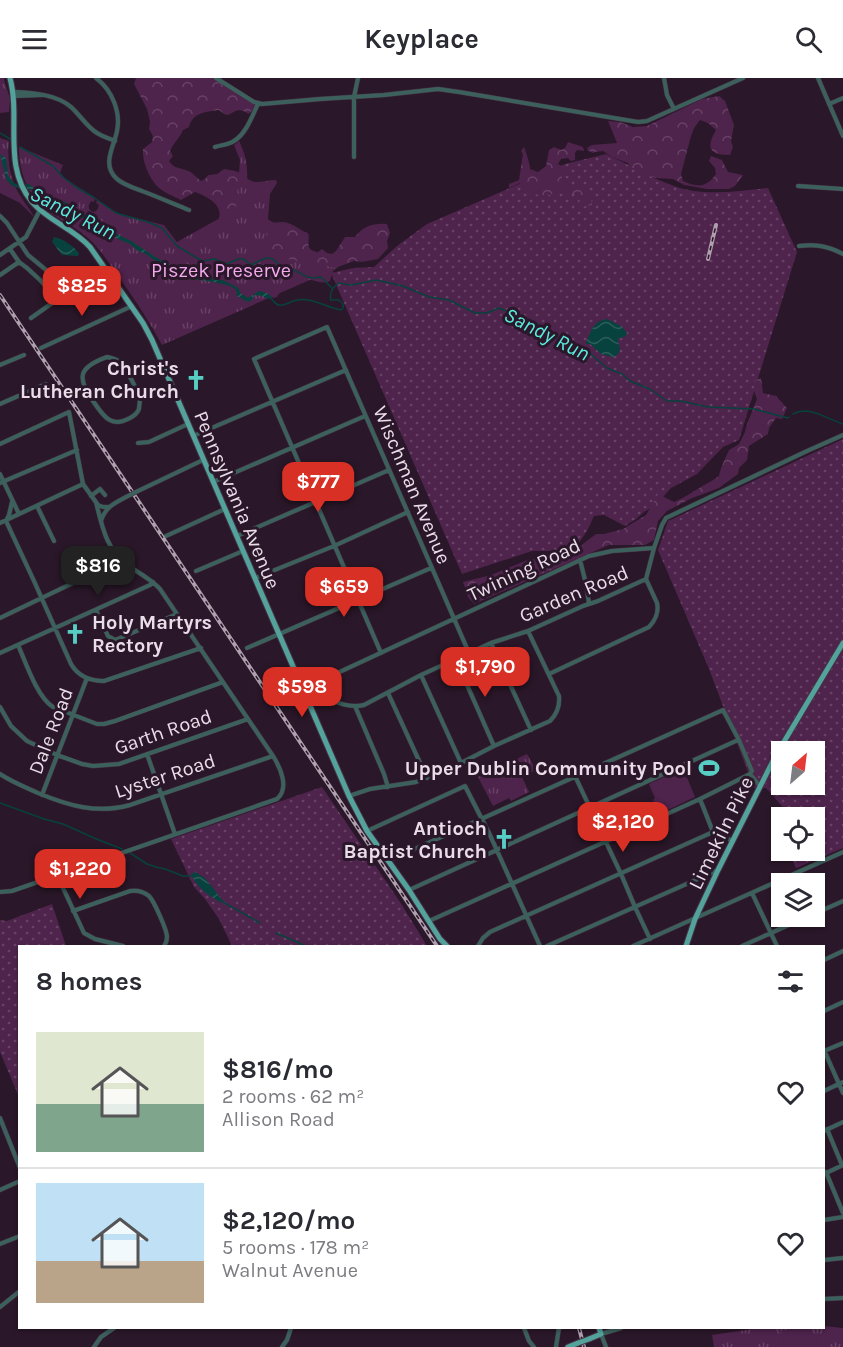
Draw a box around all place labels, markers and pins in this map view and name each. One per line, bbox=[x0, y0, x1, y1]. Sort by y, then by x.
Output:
pin: $825 bbox=[46, 266, 118, 317]
place label: Christ's Lutheran Church bbox=[20, 357, 179, 403]
church icon: Christ's Lutheran Church bbox=[184, 368, 208, 392]
pin: $777 bbox=[282, 462, 354, 513]
pin: $816 bbox=[62, 546, 134, 597]
pin: $659 bbox=[308, 567, 380, 618]
place label: Holy Martyrs Rectory bbox=[92, 611, 212, 657]
church icon: Holy Martyrs Rectory bbox=[63, 622, 87, 646]
pin: $1,790 bbox=[436, 647, 534, 698]
pin: $598 bbox=[266, 667, 338, 718]
sports icon: Upper Dublin Community Pool bbox=[697, 756, 721, 780]
place label: Upper Dublin Community Pool bbox=[405, 757, 692, 780]
pin: $2,120 bbox=[574, 802, 672, 853]
place label: Antioch Baptist Church bbox=[344, 817, 487, 863]
church icon: Antioch Baptist Church bbox=[492, 827, 516, 851]
pin: $1,220 bbox=[31, 849, 129, 900]

